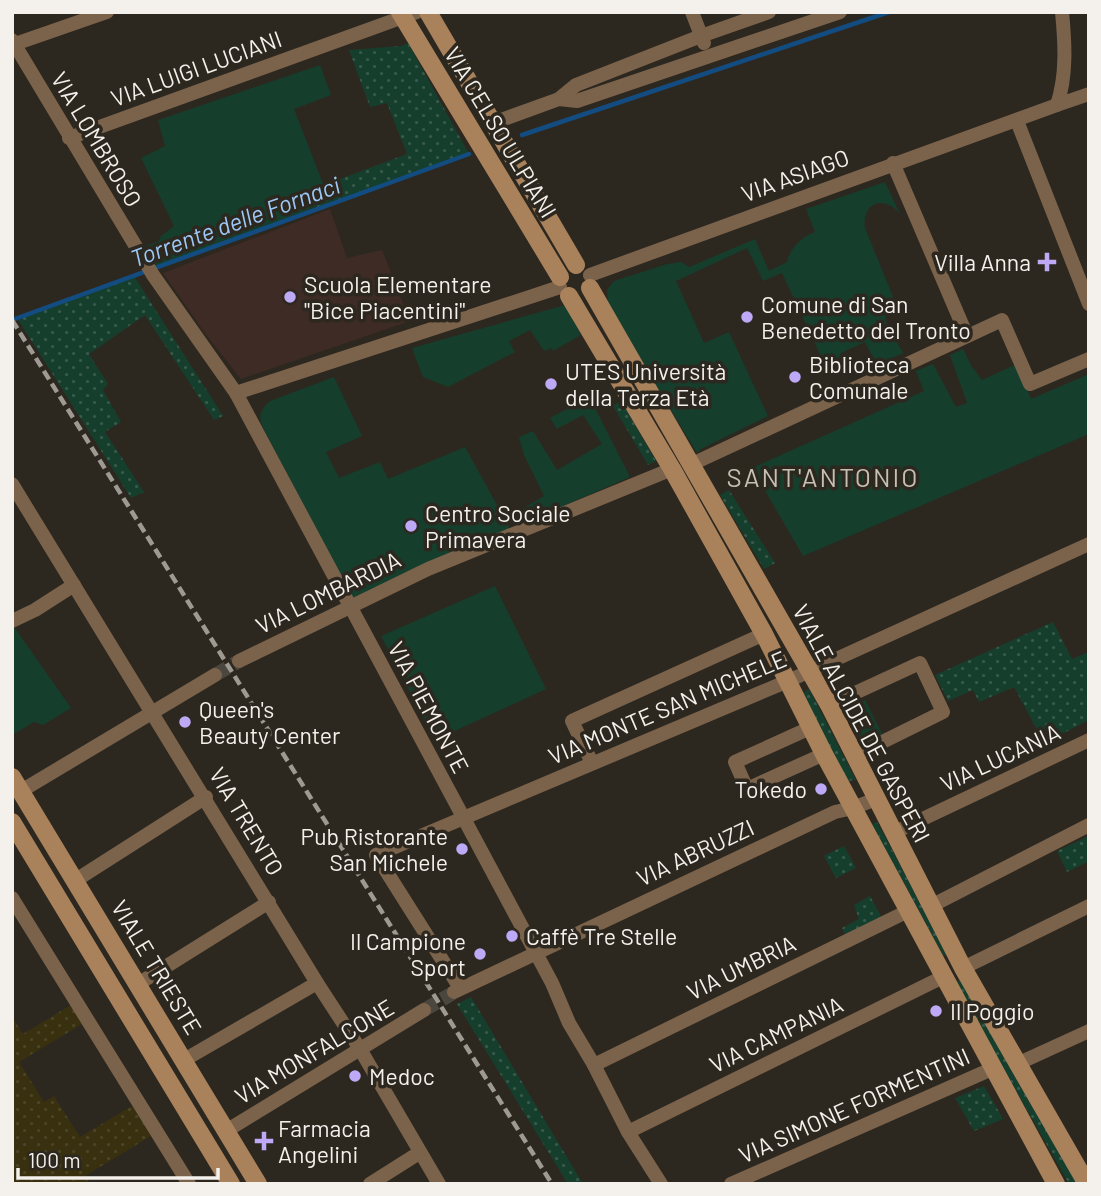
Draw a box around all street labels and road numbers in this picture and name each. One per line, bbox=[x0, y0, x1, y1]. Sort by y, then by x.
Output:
street label: VIA LUIGI LUCIANI bbox=[107, 24, 285, 112]
street label: VIA CELSO ULPIANI bbox=[439, 41, 563, 223]
street label: VIA LOMBROSO bbox=[46, 66, 148, 212]
street label: VIA ASIAGO bbox=[737, 143, 853, 207]
street label: VIA LOMBARDIA bbox=[251, 545, 405, 639]
street label: VIALE ALCIDE DE GASPERI bbox=[787, 599, 937, 847]
street label: VIA PIEMONTE bbox=[383, 636, 475, 778]
street label: VIA MONTE SAN MICHELE bbox=[544, 644, 790, 770]
street label: VIA LUCANIA bbox=[936, 717, 1064, 797]
street label: VIA TRENTO bbox=[204, 762, 290, 880]
street label: VIA ABRUZZI bbox=[632, 813, 758, 891]
street label: VIALE TRIESTE bbox=[106, 895, 208, 1039]
street label: VIA UMBRIA bbox=[682, 929, 800, 1005]
street label: VIA CAMPANIA bbox=[705, 990, 847, 1078]
street label: VIA MONFALCONE bbox=[230, 993, 398, 1109]
street label: VIA SIMONE FORMENTINI bbox=[734, 1041, 974, 1169]

